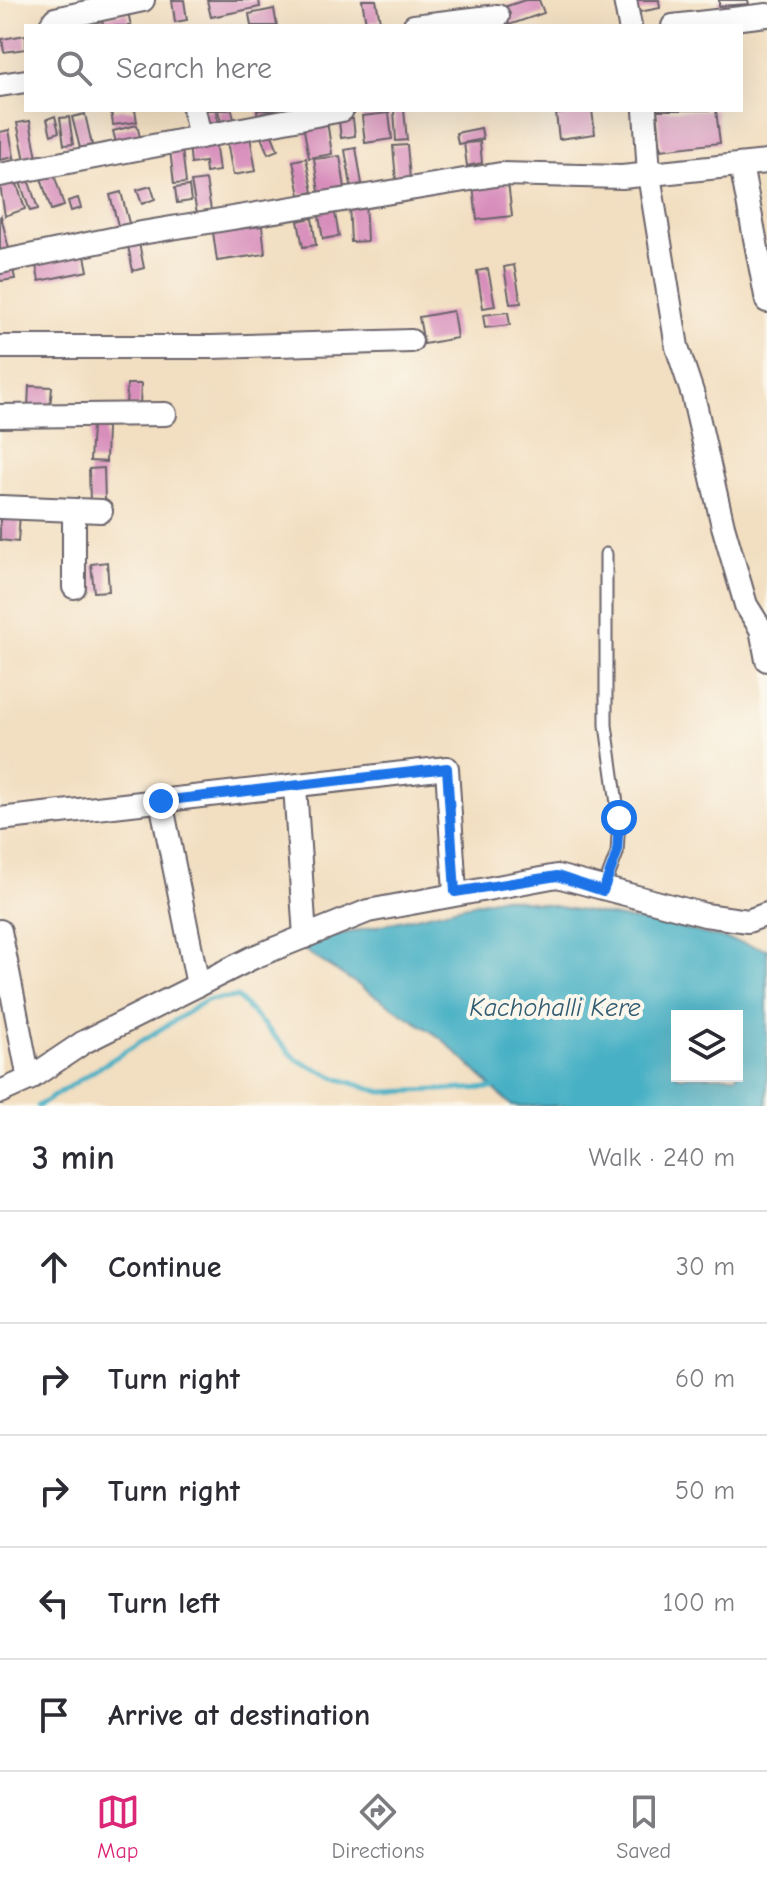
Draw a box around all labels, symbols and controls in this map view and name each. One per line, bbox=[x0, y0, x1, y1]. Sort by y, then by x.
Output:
search box bbox=[24, 24, 743, 112]
icon: search bbox=[52, 46, 96, 90]
text: Search here bbox=[116, 51, 272, 86]
route end bbox=[143, 783, 179, 819]
route start bbox=[601, 800, 637, 836]
water label: Kachohalli Kere bbox=[469, 993, 641, 1023]
map controls bbox=[671, 1010, 743, 1082]
button: layers bbox=[671, 1010, 743, 1082]
text: 3 min bbox=[32, 1138, 115, 1178]
text: Walk · 240 m bbox=[589, 1143, 735, 1173]
icon: ahead bbox=[32, 1245, 76, 1289]
text: Continue bbox=[108, 1250, 222, 1285]
text: 30 m bbox=[676, 1252, 735, 1282]
icon: right bbox=[32, 1357, 76, 1401]
text: Turn right bbox=[108, 1362, 240, 1397]
text: 60 m bbox=[675, 1364, 735, 1394]
icon: right bbox=[32, 1469, 76, 1513]
text: Turn right bbox=[108, 1474, 240, 1509]
text: 50 m bbox=[675, 1476, 735, 1506]
icon: left bbox=[32, 1581, 76, 1625]
text: Turn left bbox=[108, 1586, 220, 1621]
text: 100 m bbox=[663, 1588, 735, 1618]
icon: arrive bbox=[32, 1693, 76, 1737]
text: Arrive at destination bbox=[108, 1698, 370, 1733]
tab: Map bbox=[96, 1790, 140, 1864]
tab: Directions bbox=[332, 1790, 425, 1864]
tab: Saved bbox=[616, 1790, 671, 1864]

